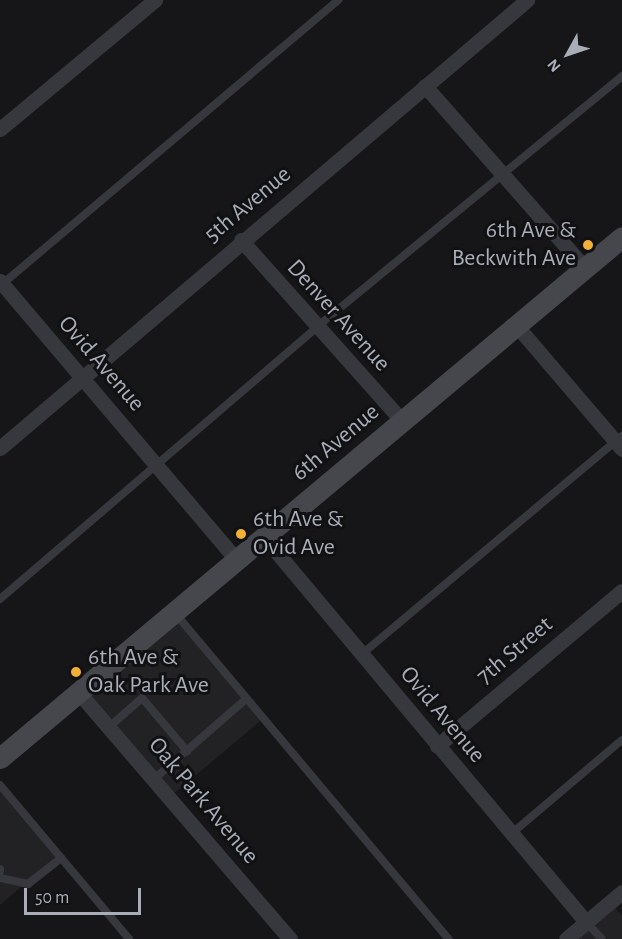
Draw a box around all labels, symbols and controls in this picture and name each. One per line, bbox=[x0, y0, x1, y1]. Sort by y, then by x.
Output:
north arrow bbox=[538, 24, 598, 84]
text: N bbox=[545, 56, 564, 75]
street label: 5th Avenue bbox=[199, 161, 297, 249]
place label: 6th Ave & Beckwith Ave bbox=[452, 217, 576, 273]
marker: 6th Ave & Beckwith Ave bbox=[581, 238, 595, 252]
street label: Denver Avenue bbox=[280, 254, 396, 378]
street label: Ovid Avenue bbox=[52, 310, 150, 418]
street label: 6th Avenue bbox=[286, 398, 386, 488]
place label: 6th Ave & Ovid Ave bbox=[253, 506, 343, 562]
marker: 6th Ave & Ovid Ave bbox=[234, 527, 248, 541]
street label: 7th Street bbox=[471, 611, 559, 691]
place label: 6th Ave & Oak Park Ave bbox=[88, 644, 209, 700]
street label: Ovid Avenue bbox=[393, 661, 491, 769]
marker: 6th Ave & Oak Park Ave bbox=[69, 665, 83, 679]
street label: Oak Park Avenue bbox=[142, 732, 264, 870]
scale bar bbox=[27, 876, 144, 914]
text: 50 m bbox=[35, 889, 69, 907]

